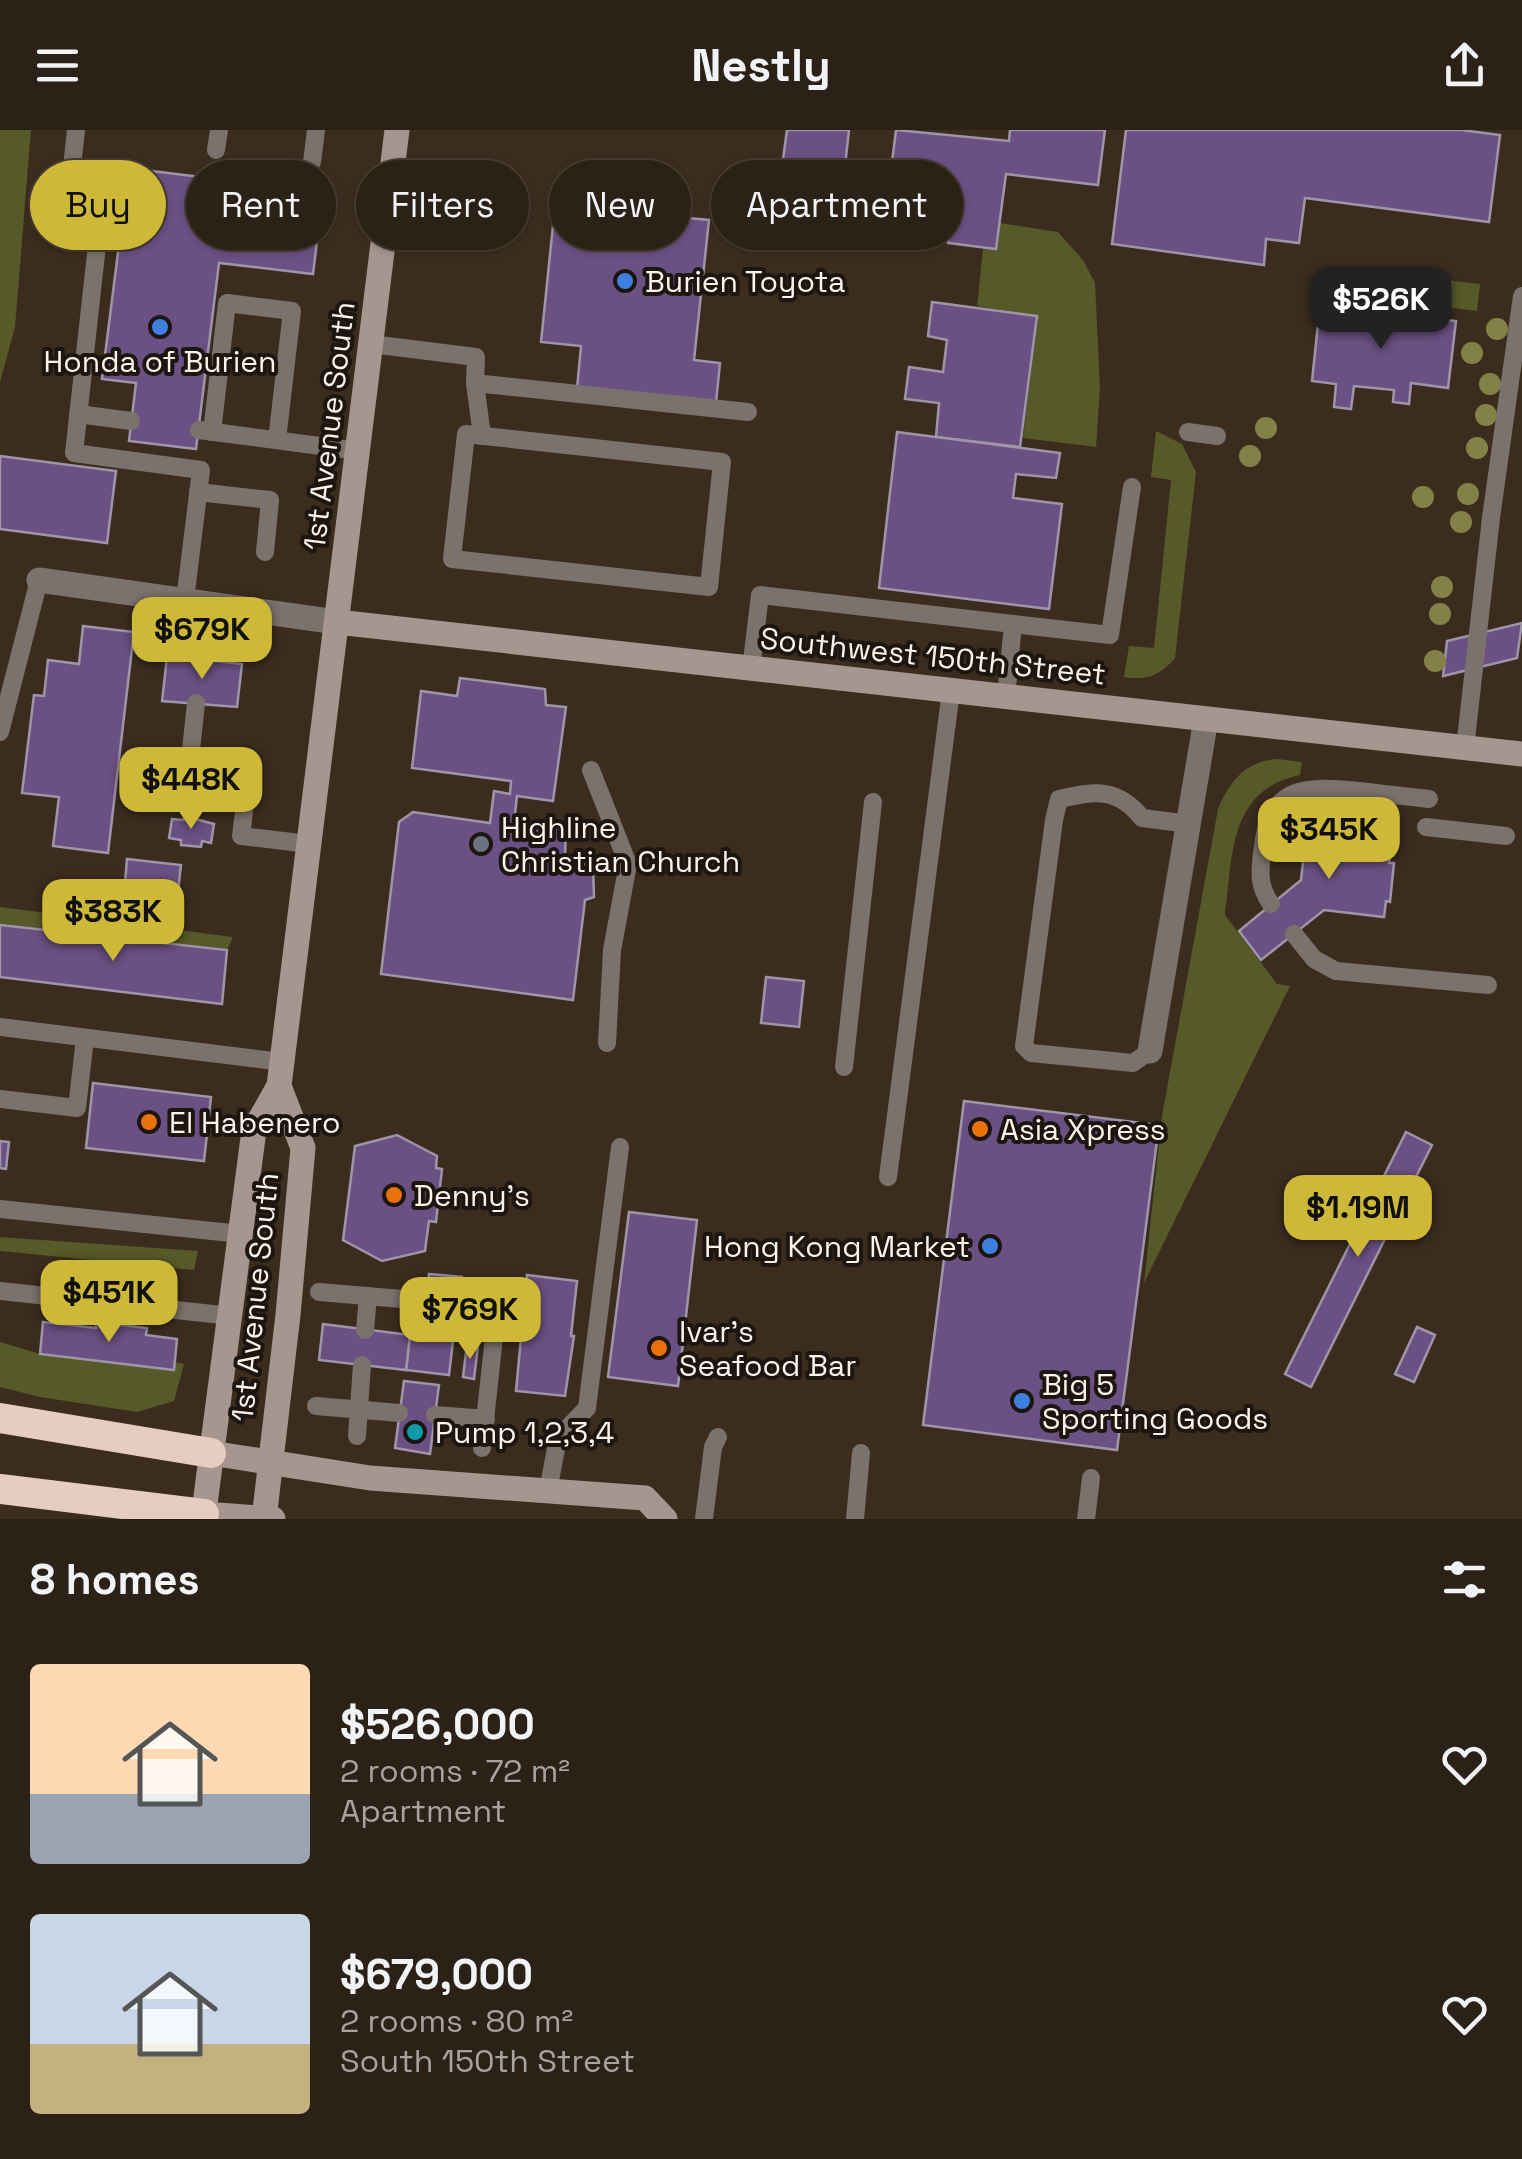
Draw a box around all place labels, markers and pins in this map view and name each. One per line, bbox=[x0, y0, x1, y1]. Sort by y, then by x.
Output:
place label: Burien Toyota bbox=[645, 262, 845, 301]
pin: $526K bbox=[1311, 267, 1451, 352]
marker: Burien Toyota bbox=[614, 270, 636, 292]
marker: Honda of Burien bbox=[149, 316, 171, 338]
place label: Honda of Burien bbox=[44, 342, 276, 381]
pin: $679K bbox=[132, 597, 272, 682]
pin: $448K bbox=[121, 747, 261, 832]
pin: $345K bbox=[1259, 797, 1399, 882]
place label: Highline Christian Church bbox=[501, 808, 740, 881]
marker: Highline Christian Church bbox=[470, 833, 492, 855]
pin: $383K bbox=[43, 879, 183, 964]
place label: El Habenero bbox=[169, 1103, 340, 1142]
place label: Asia Xpress bbox=[1000, 1110, 1166, 1149]
marker: El Habenero bbox=[138, 1111, 160, 1133]
marker: Asia Xpress bbox=[969, 1118, 991, 1140]
pin: $1.19M bbox=[1277, 1175, 1439, 1260]
place label: Denny's bbox=[414, 1176, 530, 1215]
marker: Denny's bbox=[383, 1184, 405, 1206]
place label: Hong Kong Market bbox=[704, 1227, 970, 1266]
marker: Hong Kong Market bbox=[979, 1235, 1001, 1257]
pin: $451K bbox=[39, 1260, 179, 1345]
pin: $769K bbox=[400, 1277, 540, 1362]
place label: Ivar's Seafood Bar bbox=[679, 1312, 857, 1385]
marker: Ivar's Seafood Bar bbox=[648, 1337, 670, 1359]
place label: Big 5 Sporting Goods bbox=[1042, 1365, 1268, 1438]
marker: Big 5 Sporting Goods bbox=[1011, 1390, 1033, 1412]
place label: Pump 1,2,3,4 bbox=[435, 1413, 614, 1452]
marker: Pump 1,2,3,4 bbox=[404, 1421, 426, 1443]

